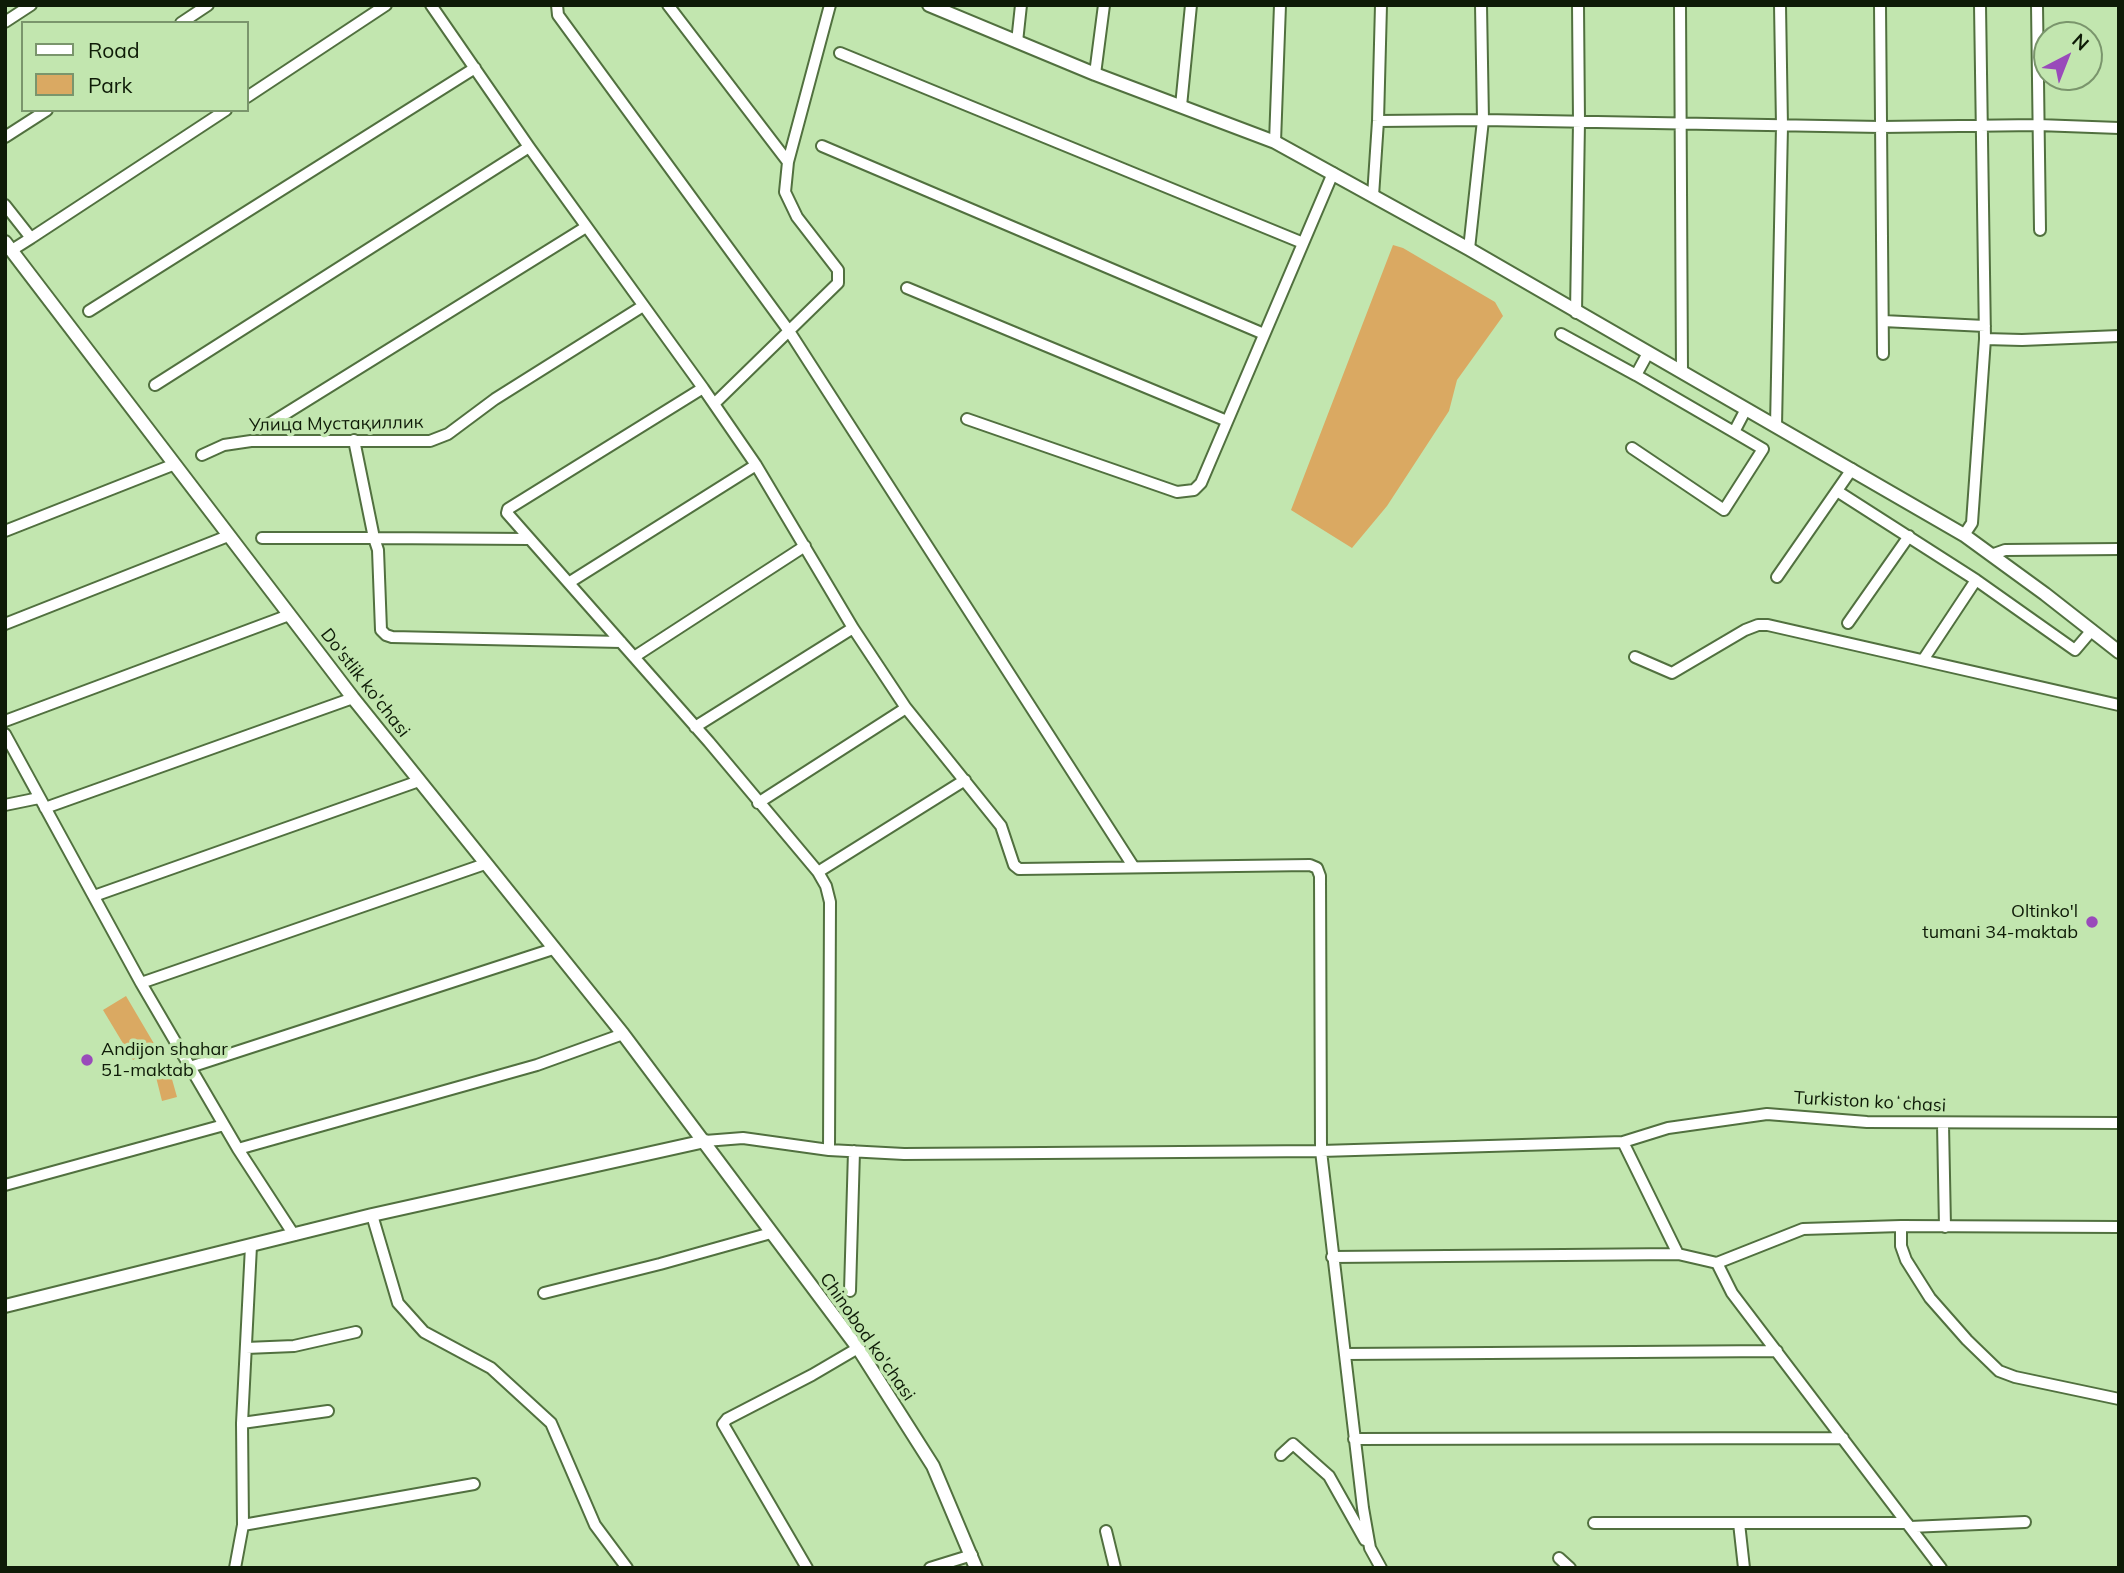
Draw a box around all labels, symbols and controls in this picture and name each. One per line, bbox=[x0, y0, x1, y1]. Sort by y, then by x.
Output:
legend bbox=[21, 21, 248, 112]
north arrow bbox=[2033, 21, 2103, 91]
text: N bbox=[2067, 28, 2094, 56]
text: Road bbox=[88, 37, 139, 63]
text: Park bbox=[88, 72, 132, 98]
street label: Улица Мустақиллик bbox=[249, 412, 423, 436]
street label: Do'stlik ko'chasi bbox=[316, 624, 414, 742]
place label: Oltinko'l tumani 34-maktab bbox=[1922, 901, 2078, 944]
marker: Oltinko'l tumani 34-maktab bbox=[2084, 914, 2100, 930]
place label: Andijon shahar 51-maktab bbox=[101, 1039, 228, 1082]
marker: Andijon shahar 51-maktab bbox=[79, 1052, 95, 1068]
street label: Turkiston koʻchasi bbox=[1793, 1087, 1947, 1117]
street label: Chinobod ko'chasi bbox=[815, 1269, 919, 1405]

